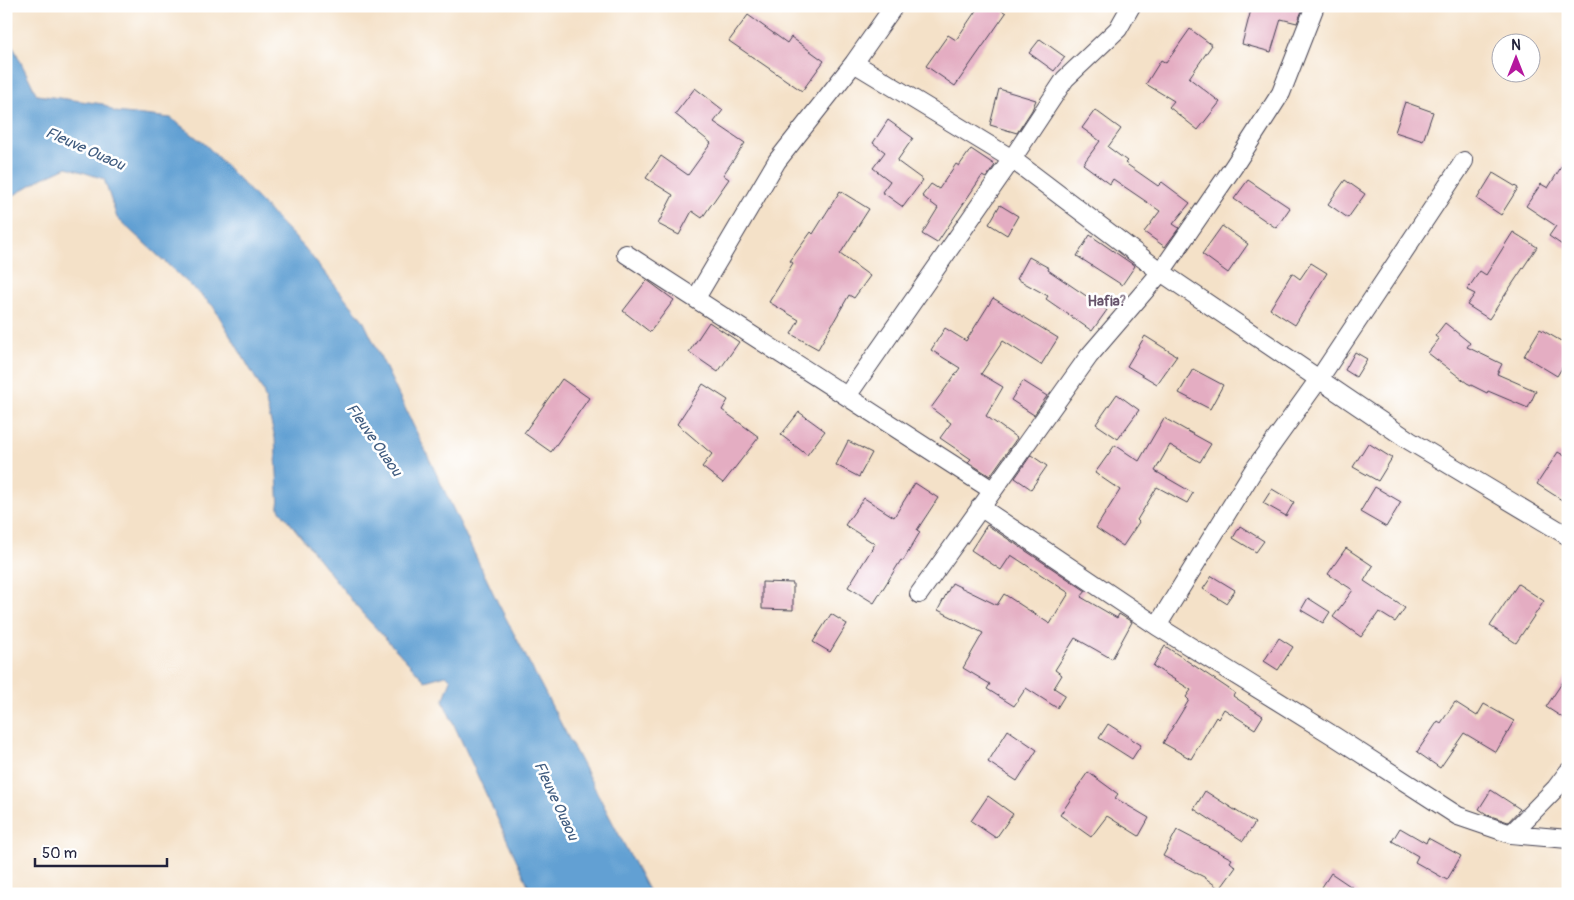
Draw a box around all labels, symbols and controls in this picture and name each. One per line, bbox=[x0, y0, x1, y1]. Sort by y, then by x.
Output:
north arrow bbox=[1492, 32, 1542, 82]
text: N bbox=[1511, 37, 1521, 54]
water label: Fleuve Ouaou bbox=[42, 123, 129, 175]
district label: Hafia? bbox=[1088, 292, 1126, 311]
water label: Fleuve Ouaou bbox=[342, 400, 407, 481]
water label: Fleuve Ouaou bbox=[530, 759, 583, 845]
scale bar bbox=[35, 835, 168, 867]
text: 50 m bbox=[42, 844, 77, 863]

